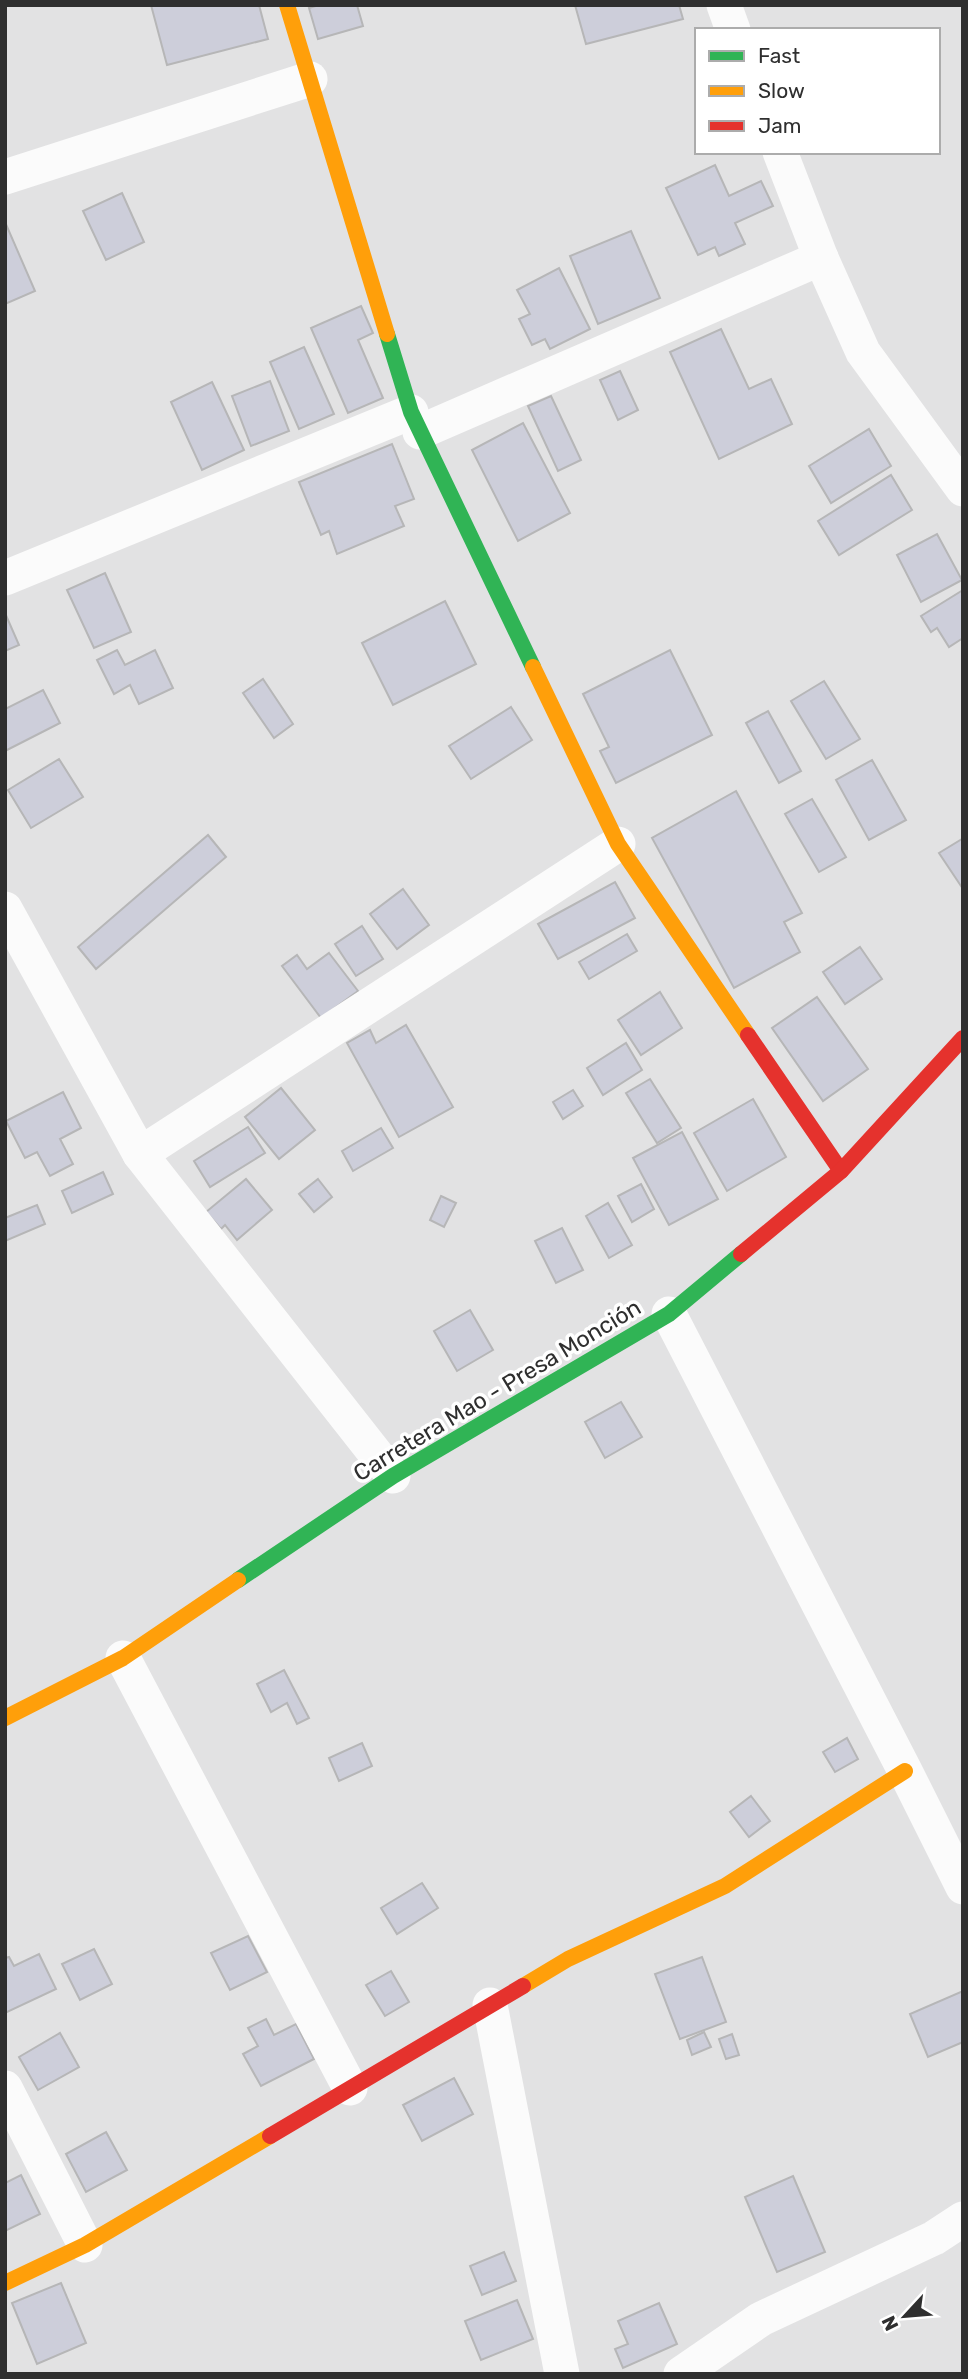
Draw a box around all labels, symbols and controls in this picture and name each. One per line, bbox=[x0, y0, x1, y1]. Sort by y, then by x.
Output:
legend bbox=[695, 28, 940, 154]
text: Fast bbox=[758, 43, 800, 68]
text: Slow bbox=[758, 78, 805, 103]
text: Jam bbox=[758, 113, 802, 138]
street label: Carretera Mao - Presa Monción bbox=[348, 1293, 646, 1487]
north arrow bbox=[870, 2281, 940, 2351]
text: N bbox=[877, 2312, 904, 2334]

